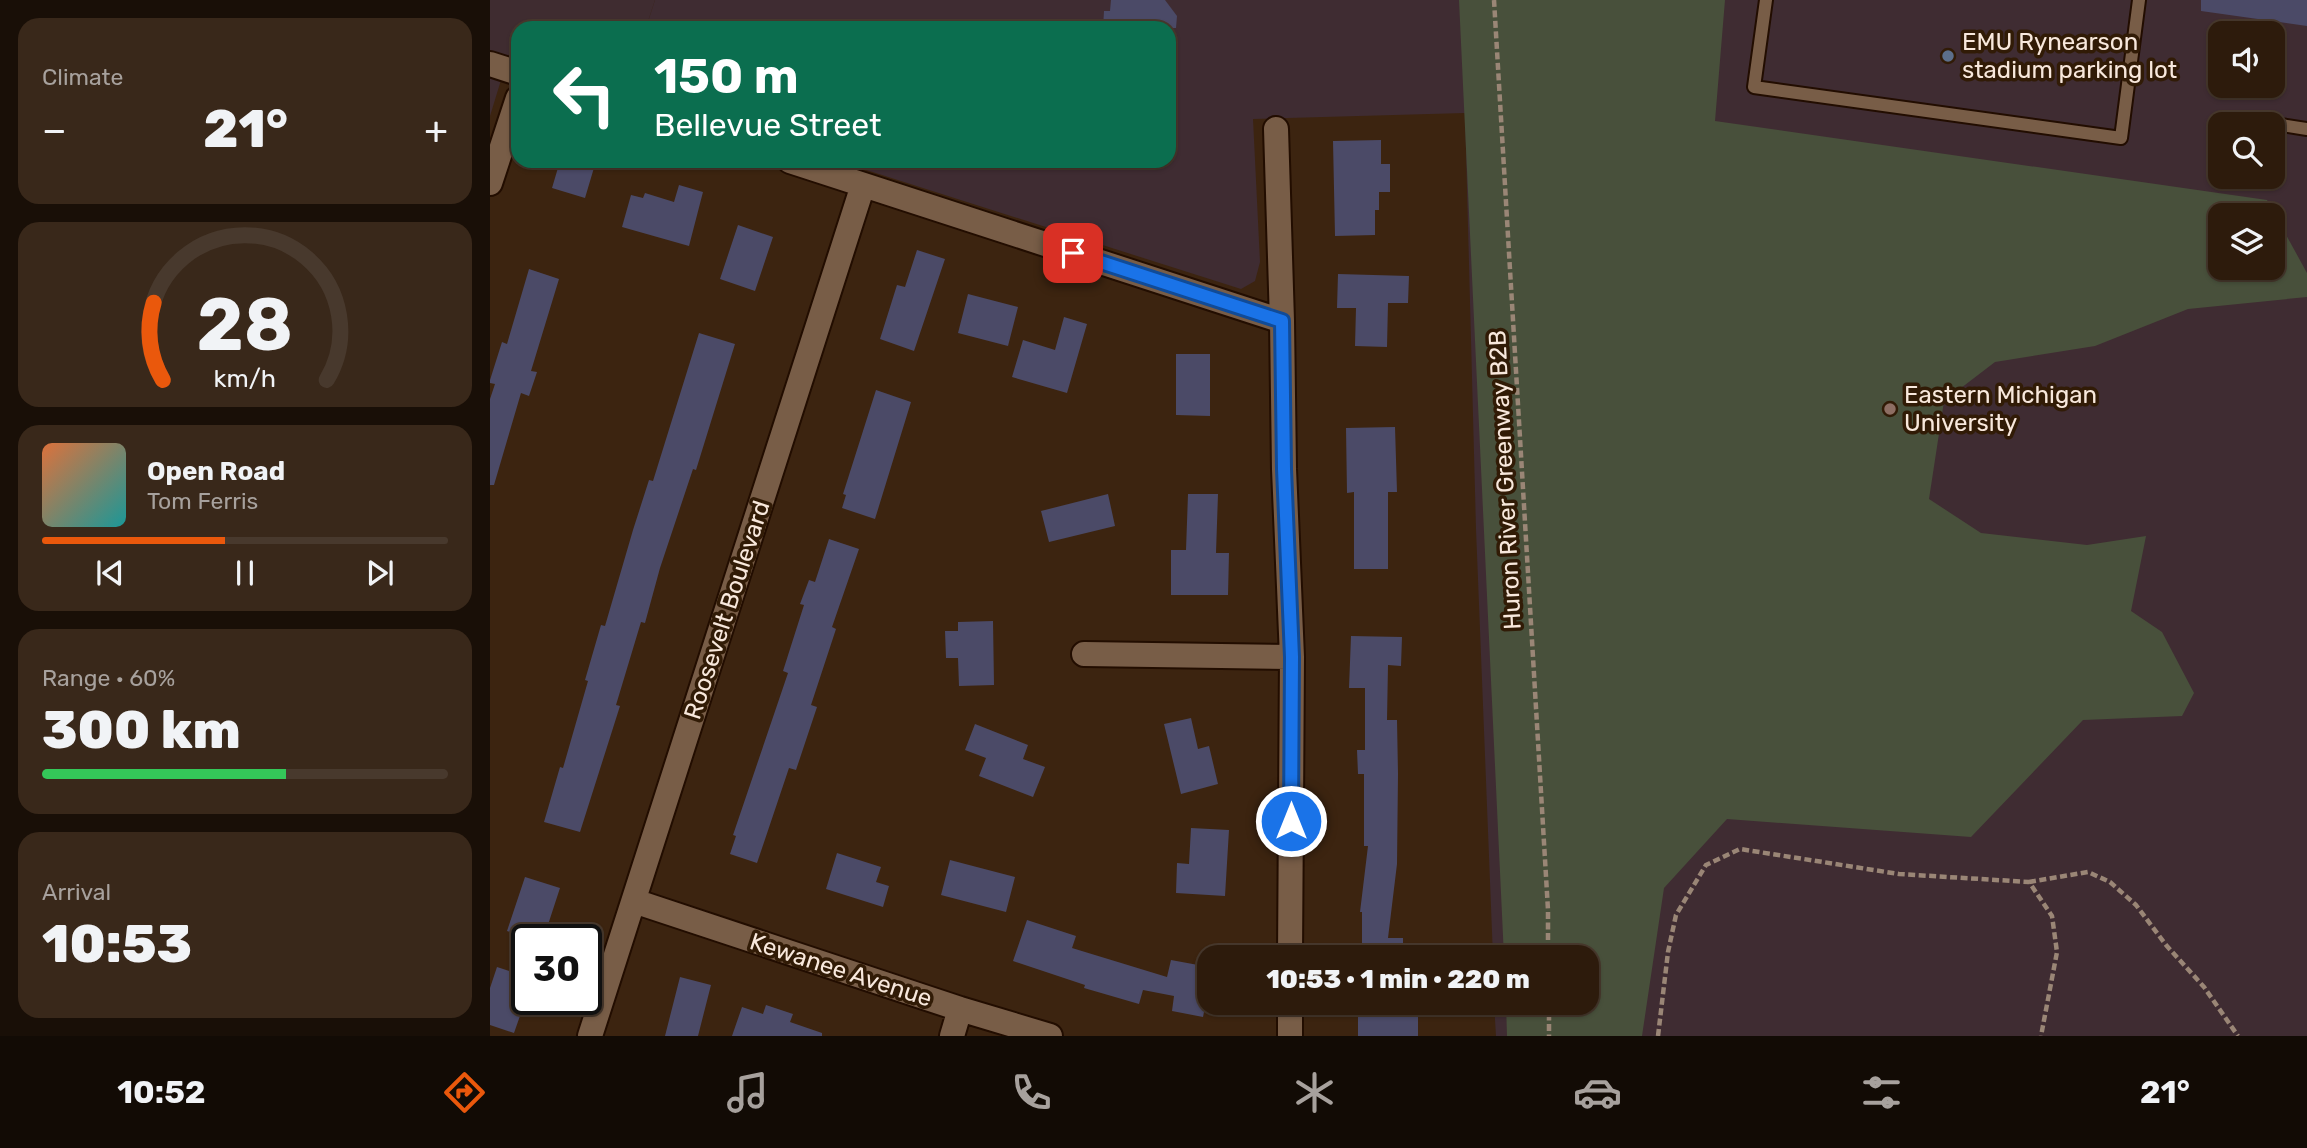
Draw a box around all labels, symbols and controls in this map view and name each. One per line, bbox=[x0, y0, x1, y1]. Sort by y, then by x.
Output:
map controls bbox=[2208, 21, 2285, 280]
button: sound bbox=[2208, 21, 2285, 98]
place label: EMU Rynearson stadium parking lot bbox=[1962, 28, 2177, 84]
text: 150 m bbox=[654, 47, 799, 105]
marker: EMU Rynearson stadium parking lot bbox=[1940, 48, 1956, 64]
icon: left bbox=[539, 49, 630, 140]
text: Climate bbox=[42, 63, 123, 91]
text: 21° bbox=[203, 98, 288, 160]
text: Bellevue Street bbox=[654, 106, 881, 144]
text: − bbox=[42, 107, 67, 153]
text: + bbox=[424, 107, 448, 153]
button: search bbox=[2208, 112, 2285, 189]
button: layers bbox=[2208, 203, 2285, 280]
pin bbox=[1043, 223, 1103, 283]
icon: arrive bbox=[1054, 234, 1092, 272]
text: 28 bbox=[197, 283, 293, 369]
street label: Huron River Greenway B2B bbox=[1483, 330, 1527, 630]
text: km/h bbox=[214, 364, 276, 393]
place label: Eastern Michigan University bbox=[1904, 381, 2097, 437]
marker: Eastern Michigan University bbox=[1882, 401, 1898, 417]
text: Open Road bbox=[147, 456, 285, 487]
text: Tom Ferris bbox=[147, 487, 258, 515]
street label: Roosevelt Boulevard bbox=[678, 497, 776, 723]
icon: previous bbox=[91, 554, 129, 592]
icon: pause bbox=[226, 554, 264, 592]
icon: next bbox=[361, 554, 399, 592]
text: Range · 60% bbox=[42, 664, 175, 692]
text: 300 km bbox=[42, 699, 241, 761]
position arrow bbox=[1254, 784, 1328, 858]
text: Arrival bbox=[42, 878, 111, 906]
text: 10:53 bbox=[42, 913, 192, 975]
speed limit sign: 30 bbox=[511, 924, 602, 1015]
street label: Kewanee Avenue bbox=[746, 927, 936, 1013]
text: 10:53 · 1 min · 220 m bbox=[1266, 964, 1530, 995]
icon: directions bbox=[440, 1068, 489, 1117]
icon: music bbox=[723, 1068, 772, 1117]
icon: phone bbox=[1007, 1068, 1056, 1117]
icon: climate bbox=[1290, 1068, 1339, 1117]
icon: car bbox=[1573, 1068, 1622, 1117]
icon: filters bbox=[1857, 1068, 1906, 1117]
text: 10:52 bbox=[117, 1073, 206, 1111]
text: 21° bbox=[2140, 1073, 2190, 1111]

